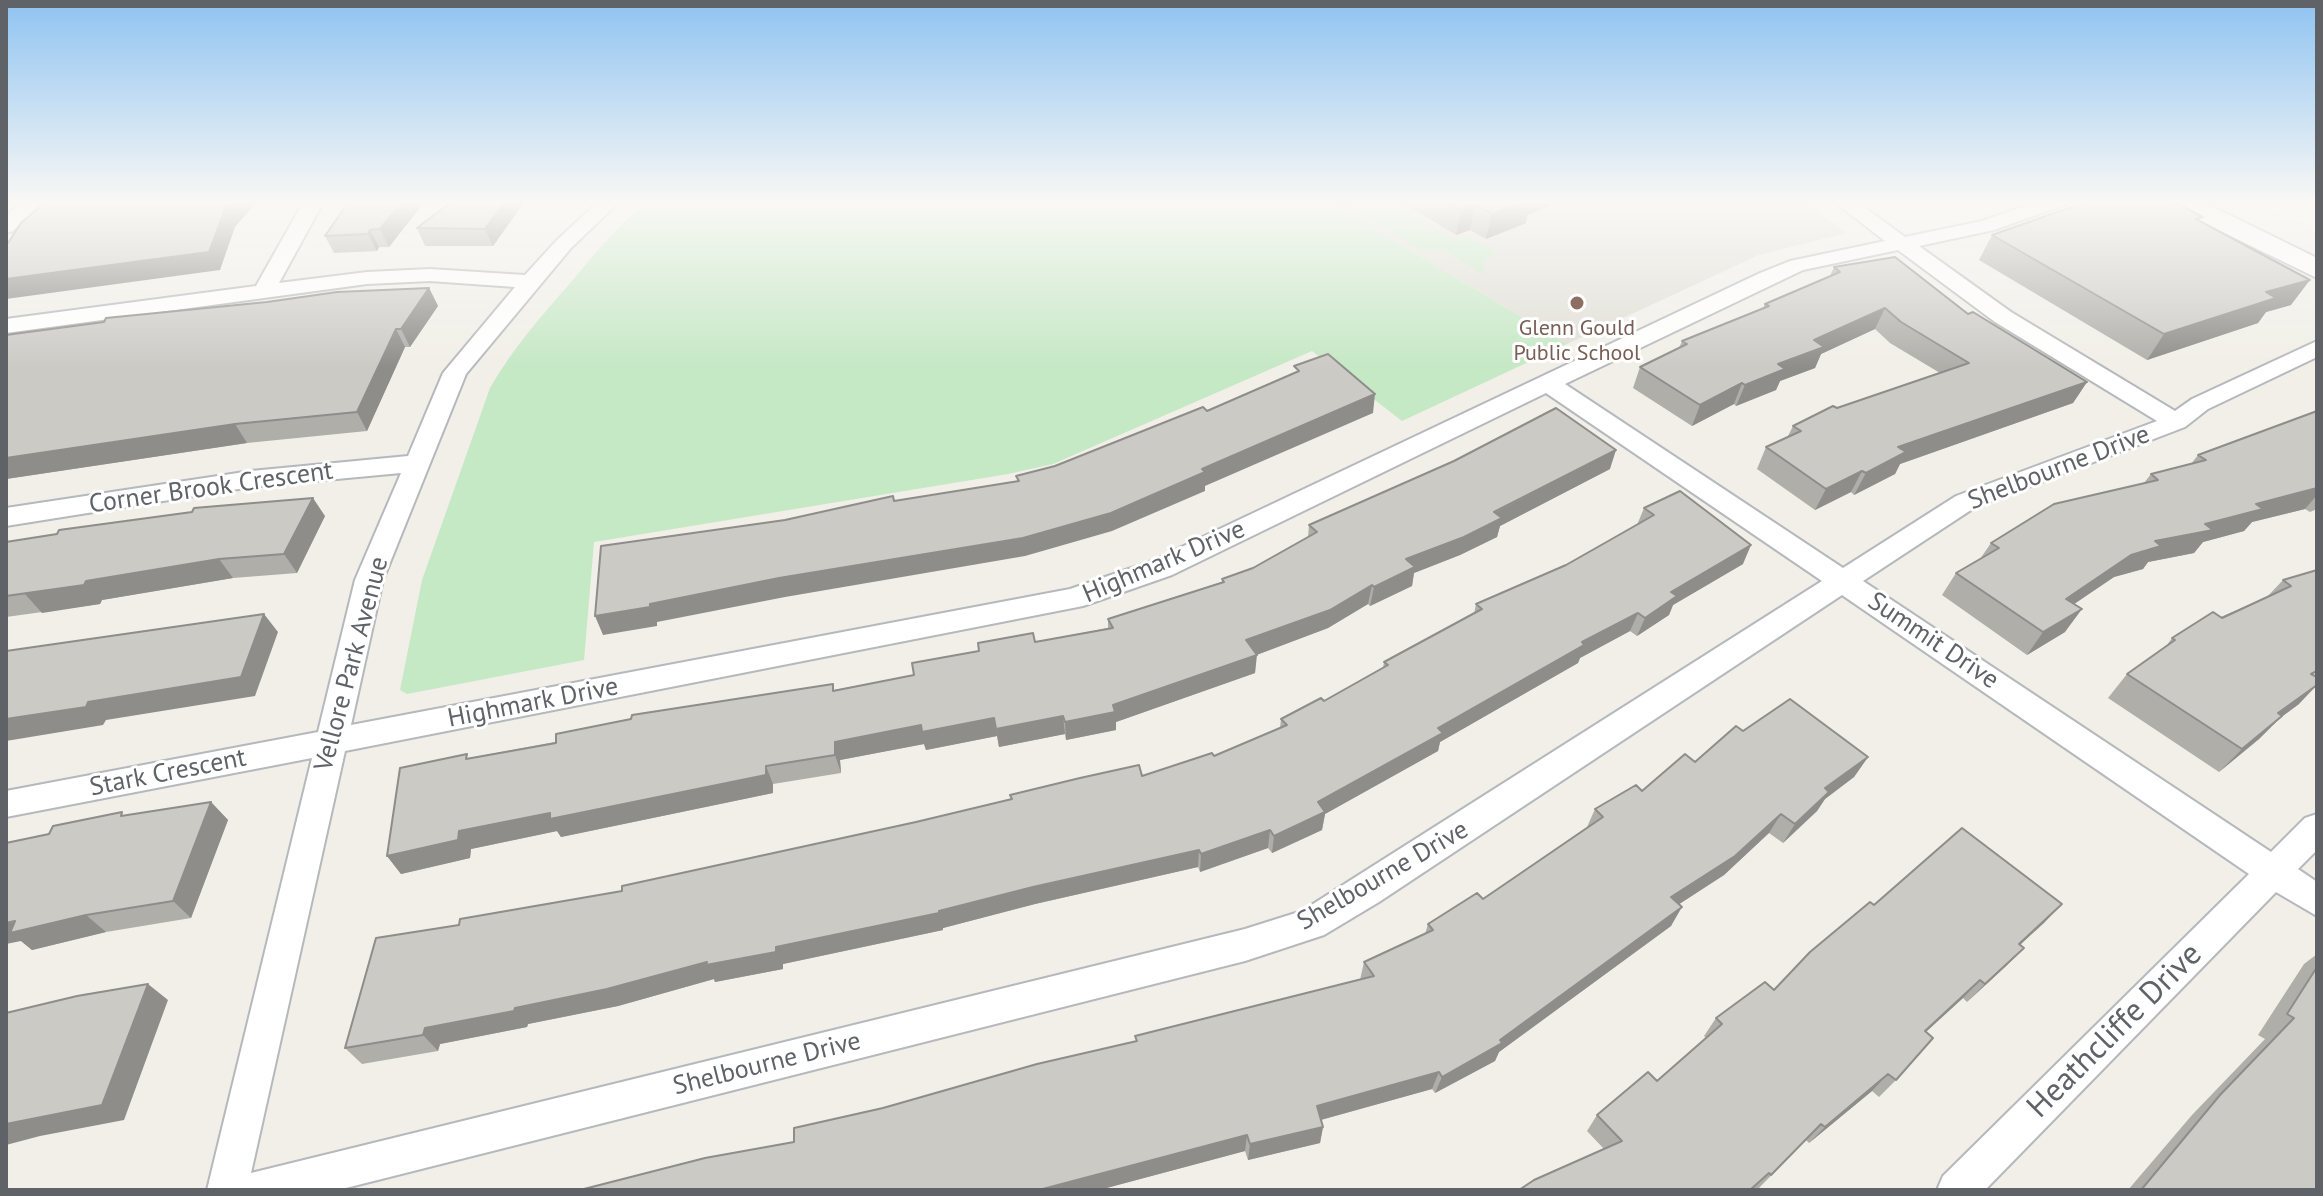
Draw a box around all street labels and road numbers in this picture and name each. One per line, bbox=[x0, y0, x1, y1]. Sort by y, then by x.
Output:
street label: Shelbourne Drive bbox=[1964, 419, 2154, 517]
street label: Corner Brook Crescent bbox=[87, 455, 335, 521]
street label: Highmark Drive bbox=[1078, 514, 1250, 610]
street label: Vellore Park Avenue bbox=[308, 553, 396, 775]
street label: Summit Drive bbox=[1862, 586, 2004, 696]
street label: Highmark Drive bbox=[445, 671, 621, 735]
street label: Stark Crescent bbox=[87, 743, 249, 803]
street label: Shelbourne Drive bbox=[1292, 814, 1474, 938]
street label: Heathcliffe Drive bbox=[2020, 936, 2210, 1126]
street label: Shelbourne Drive bbox=[670, 1026, 864, 1102]

